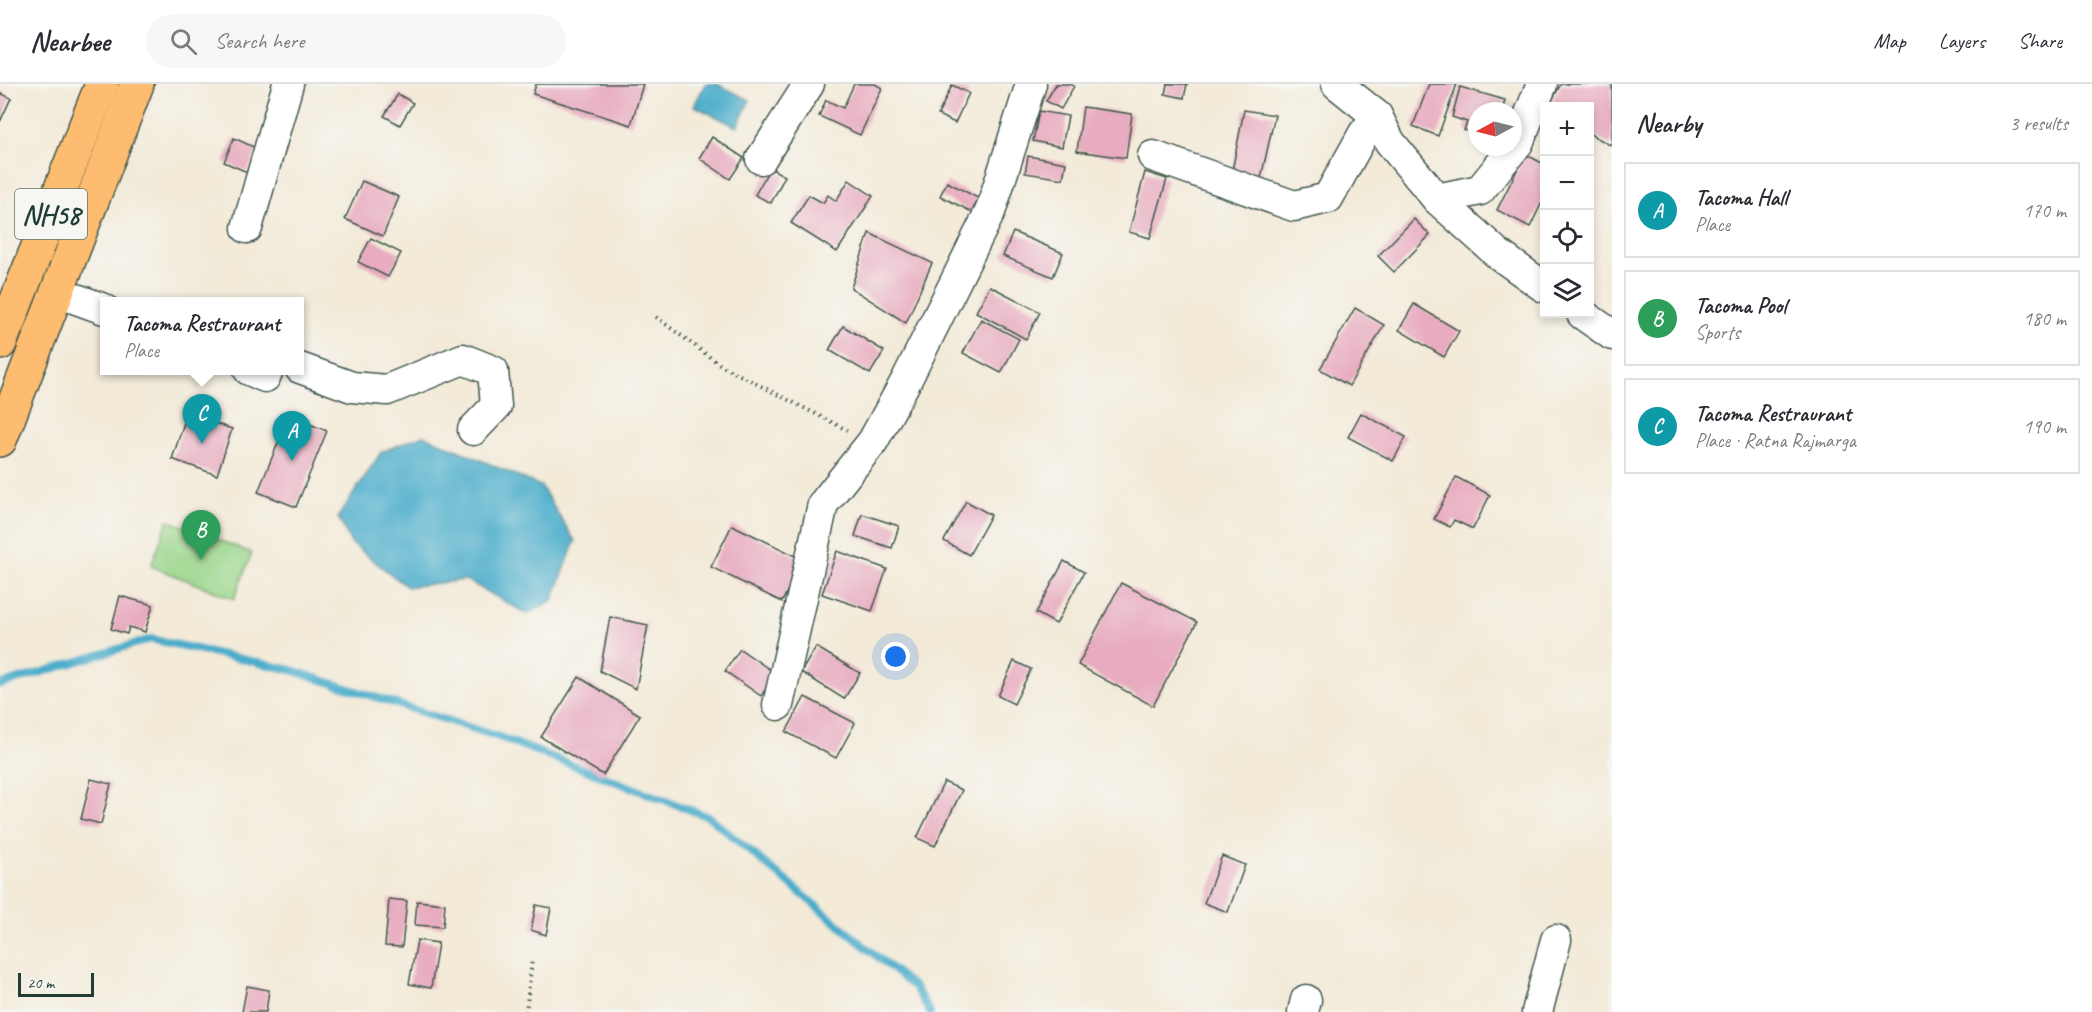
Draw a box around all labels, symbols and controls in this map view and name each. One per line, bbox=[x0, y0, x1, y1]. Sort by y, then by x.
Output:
search box bbox=[146, 14, 566, 68]
text: Nearbee bbox=[30, 24, 110, 59]
icon: search bbox=[167, 25, 200, 58]
text: Search here bbox=[215, 27, 304, 55]
text: Map bbox=[1873, 28, 1906, 54]
text: Layers bbox=[1939, 28, 1985, 54]
text: Share bbox=[2018, 28, 2062, 54]
north arrow bbox=[1468, 102, 1522, 156]
map controls bbox=[1540, 102, 1594, 318]
button: + bbox=[1540, 102, 1594, 156]
text: Nearby bbox=[1636, 107, 1701, 140]
text: 3 results bbox=[2009, 111, 2068, 136]
button: − bbox=[1540, 156, 1594, 210]
text: Tacoma Hall bbox=[1695, 184, 1787, 212]
road number: NH58 bbox=[15, 189, 87, 239]
text: A bbox=[1652, 198, 1663, 223]
text: 170 m bbox=[2023, 198, 2066, 223]
button: locate bbox=[1540, 210, 1594, 264]
text: Place bbox=[1695, 212, 1730, 237]
button: layers bbox=[1540, 264, 1594, 318]
text: Tacoma Pool bbox=[1695, 292, 1786, 320]
popup bbox=[100, 297, 304, 375]
text: B bbox=[1652, 306, 1663, 331]
text: 180 m bbox=[2023, 306, 2066, 331]
text: Tacoma Restraurant bbox=[124, 310, 280, 338]
text: Sports bbox=[1695, 320, 1740, 345]
text: Place bbox=[124, 338, 159, 363]
pin: C bbox=[182, 394, 222, 444]
text: Tacoma Restraurant bbox=[1695, 400, 1851, 428]
pin: A bbox=[272, 412, 312, 461]
text: C bbox=[1653, 414, 1662, 439]
text: 190 m bbox=[2023, 414, 2066, 439]
text: Place · Ratna Rajmarga bbox=[1695, 428, 1856, 453]
pin: B bbox=[182, 510, 220, 560]
your location bbox=[881, 642, 910, 671]
scale bar bbox=[18, 970, 94, 998]
text: 20 m bbox=[27, 973, 54, 993]

